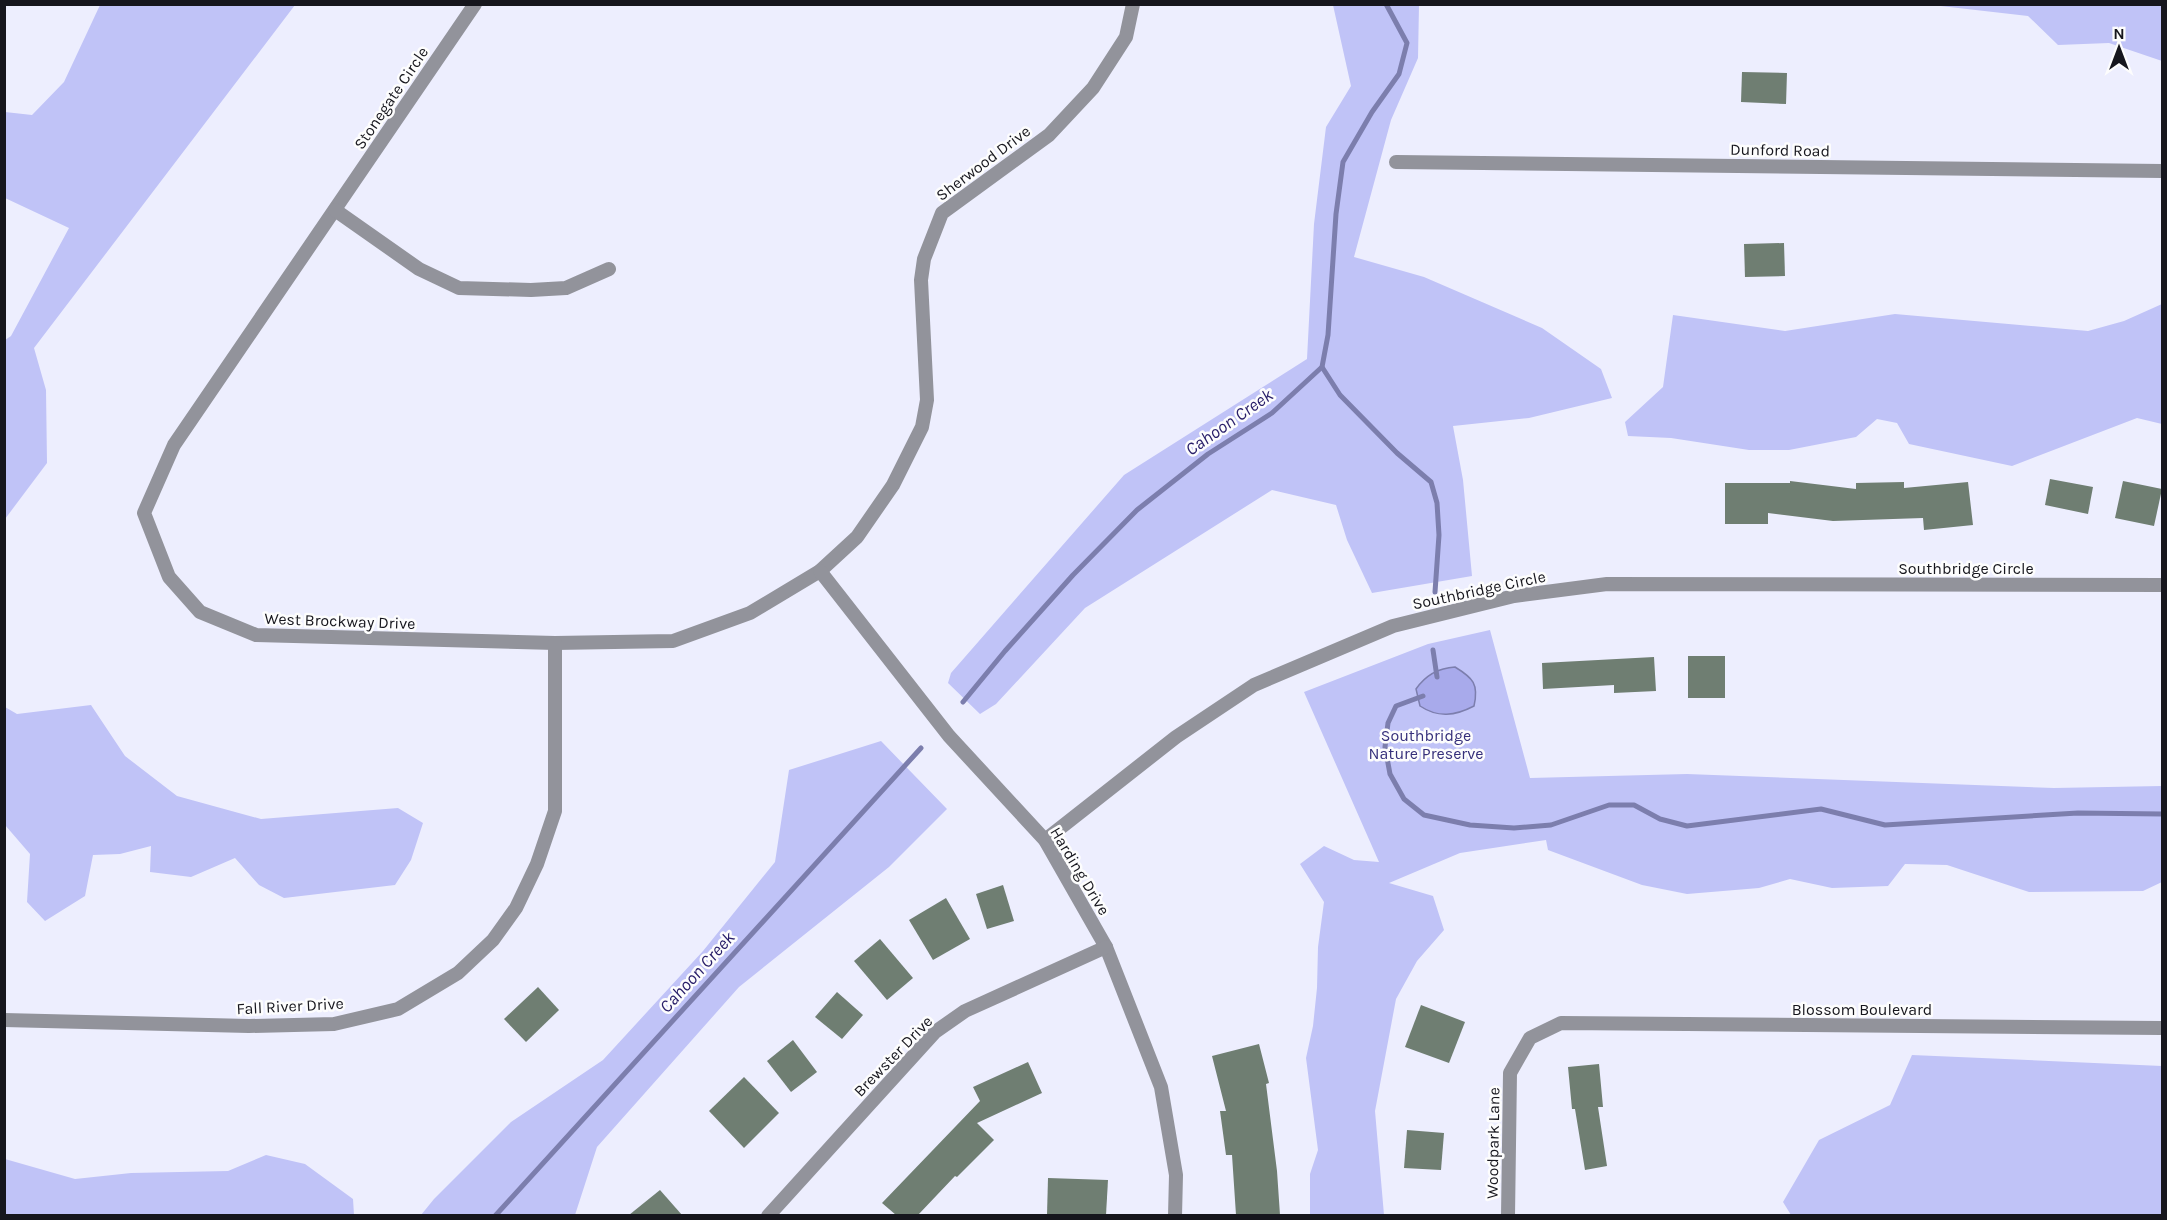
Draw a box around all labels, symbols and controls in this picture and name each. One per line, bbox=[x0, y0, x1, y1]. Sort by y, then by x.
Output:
north arrow bbox=[2089, 18, 2149, 78]
text: N bbox=[2113, 24, 2125, 43]
street label: Stonegate Circle bbox=[350, 43, 432, 153]
street label: Sherwood Drive bbox=[932, 121, 1034, 205]
street label: Dunford Road bbox=[1730, 140, 1830, 160]
water label: Cahoon Creek bbox=[1181, 383, 1278, 460]
street label: Southbridge Circle bbox=[1898, 559, 2034, 578]
street label: Southbridge Circle bbox=[1411, 567, 1547, 613]
street label: West Brockway Drive bbox=[264, 609, 416, 633]
park label: Southbridge Nature Preserve bbox=[1369, 726, 1483, 763]
street label: Harding Drive bbox=[1046, 824, 1114, 918]
water label: Cahoon Creek bbox=[655, 926, 740, 1017]
street label: Fall River Drive bbox=[236, 994, 344, 1018]
street label: Blossom Boulevard bbox=[1792, 1000, 1932, 1019]
street label: Brewster Drive bbox=[850, 1012, 936, 1100]
street label: Woodpark Lane bbox=[1483, 1087, 1503, 1199]

